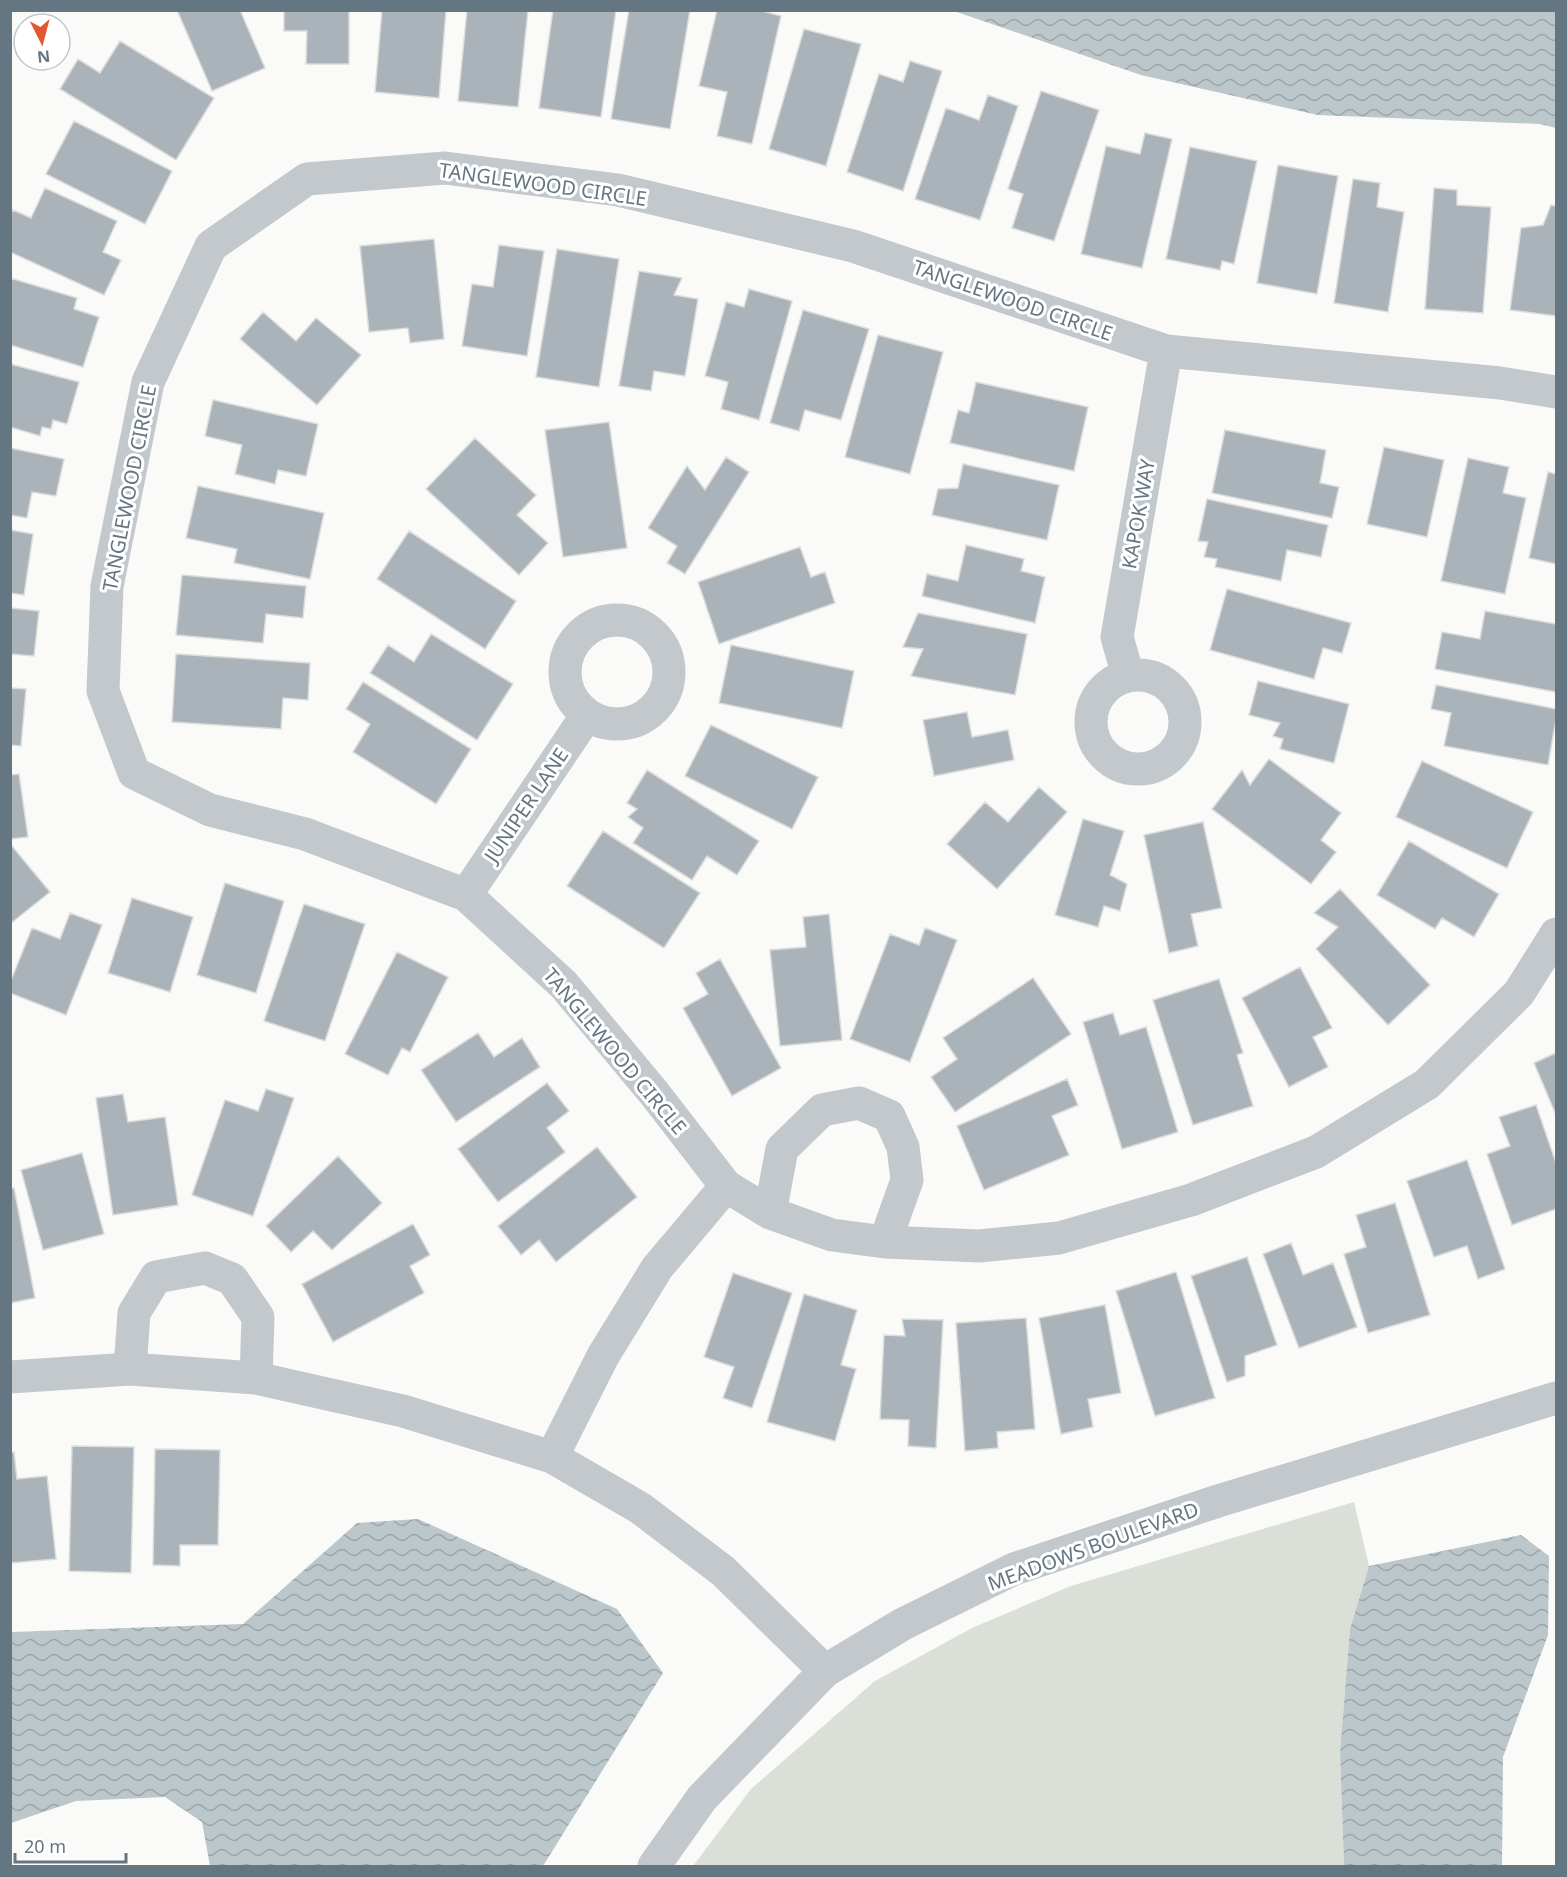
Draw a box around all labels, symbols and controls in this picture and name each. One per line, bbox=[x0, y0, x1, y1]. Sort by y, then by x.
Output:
north arrow bbox=[12, 12, 72, 72]
text: N bbox=[36, 45, 51, 69]
street label: TANGLEWOOD CIRCLE bbox=[437, 156, 649, 212]
street label: TANGLEWOOD CIRCLE bbox=[910, 253, 1116, 347]
street label: TANGLEWOOD CIRCLE bbox=[96, 383, 162, 593]
street label: KAPOK WAY bbox=[1115, 456, 1161, 571]
street label: JUNIPER LANE bbox=[477, 743, 574, 869]
street label: TANGLEWOOD CIRCLE bbox=[537, 962, 693, 1140]
street label: MEADOWS BOULEVARD bbox=[984, 1495, 1202, 1597]
scale bar bbox=[15, 1826, 126, 1864]
text: 20 m bbox=[24, 1834, 66, 1858]

